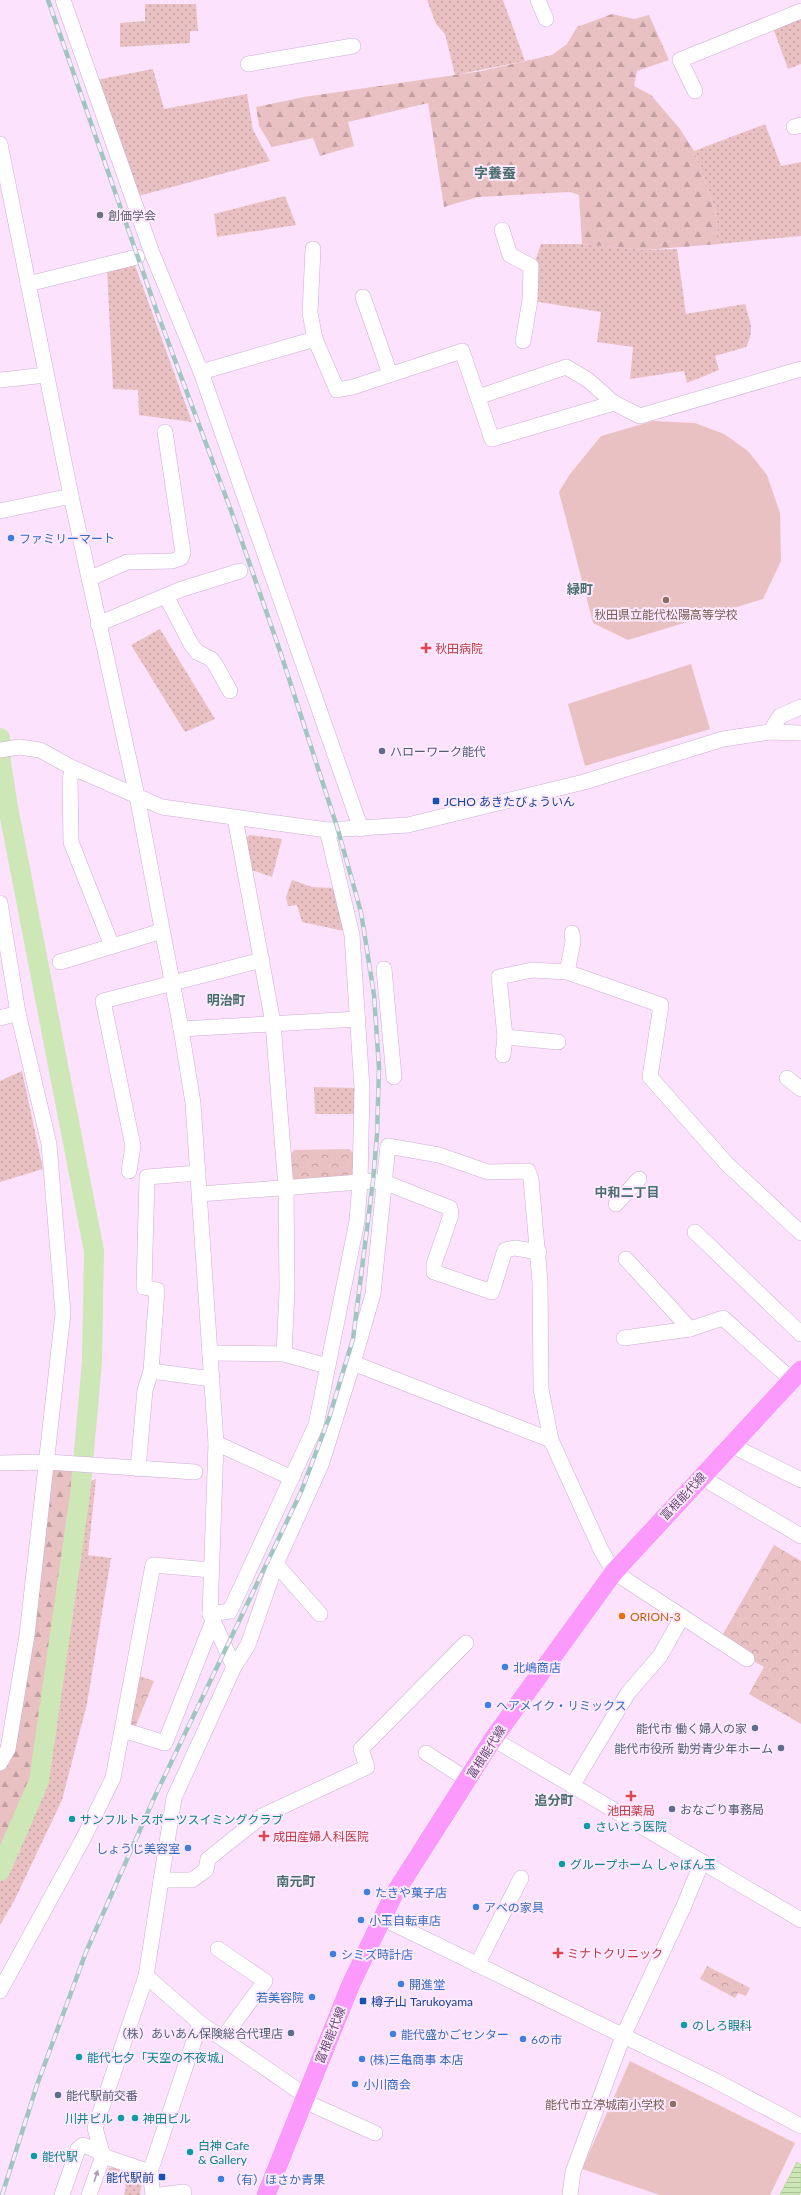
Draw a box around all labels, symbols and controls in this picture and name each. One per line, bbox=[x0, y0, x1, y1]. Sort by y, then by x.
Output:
district label: 字養蚕 bbox=[474, 164, 516, 181]
place label: 創価学会 bbox=[108, 208, 156, 223]
marker: 創価学会 bbox=[95, 210, 105, 220]
place label: ファミリーマート bbox=[19, 531, 115, 546]
marker: ファミリーマート bbox=[6, 533, 16, 543]
district label: 緑町 bbox=[566, 581, 593, 597]
marker: 秋田県立能代松陽高等学校 bbox=[661, 595, 671, 605]
place label: 秋田県立能代松陽高等学校 bbox=[594, 607, 738, 622]
place label: 秋田病院 bbox=[435, 641, 483, 656]
marker: 秋田病院 bbox=[420, 642, 432, 654]
place label: ハローワーク能代 bbox=[390, 744, 486, 759]
marker: ハローワーク能代 bbox=[377, 746, 387, 756]
place label: JCHO あきたびょういん bbox=[444, 794, 575, 809]
marker: JCHO あきたびょういん bbox=[431, 796, 441, 806]
district label: 明治町 bbox=[206, 992, 246, 1008]
district label: 中和二丁目 bbox=[594, 1184, 660, 1200]
street label: 富根能代線 bbox=[657, 1469, 709, 1523]
place label: ORION-3 bbox=[630, 1609, 681, 1624]
marker: ORION-3 bbox=[617, 1611, 627, 1621]
place label: 北嶋商店 bbox=[513, 1660, 561, 1675]
marker: 北嶋商店 bbox=[500, 1662, 510, 1672]
place label: ヘアメイク・リミックス bbox=[496, 1698, 627, 1713]
marker: ヘアメイク・リミックス bbox=[483, 1700, 493, 1710]
place label: 能代市 働く婦人の家 bbox=[636, 1721, 747, 1736]
street label: 富根能代線 bbox=[463, 1723, 509, 1781]
marker: 能代市 働く婦人の家 bbox=[750, 1723, 760, 1733]
place label: 能代市役所 勤労青少年ホーム bbox=[614, 1741, 773, 1756]
marker: 能代市役所 勤労青少年ホーム bbox=[776, 1743, 786, 1753]
marker: 池田薬局 bbox=[626, 1791, 636, 1801]
district label: 追分町 bbox=[534, 1792, 574, 1808]
place label: おなごり事務局 bbox=[680, 1802, 764, 1817]
place label: 池田薬局 bbox=[607, 1803, 655, 1818]
marker: おなごり事務局 bbox=[667, 1804, 677, 1814]
place label: サンフルトスポーツスイミングクラブ bbox=[80, 1812, 283, 1827]
marker: サンフルトスポーツスイミングクラブ bbox=[67, 1814, 77, 1824]
place label: さいとう医院 bbox=[595, 1819, 667, 1834]
marker: さいとう医院 bbox=[582, 1821, 592, 1831]
place label: 成田産婦人科医院 bbox=[273, 1829, 369, 1844]
marker: 成田産婦人科医院 bbox=[258, 1830, 270, 1842]
place label: しょうじ美容室 bbox=[96, 1841, 180, 1856]
marker: しょうじ美容室 bbox=[183, 1843, 193, 1853]
place label: グループホーム しゃぼん玉 bbox=[570, 1857, 716, 1872]
marker: グループホーム しゃぼん玉 bbox=[557, 1859, 567, 1869]
district label: 南元町 bbox=[276, 1873, 316, 1889]
place label: たきや菓子店 bbox=[375, 1885, 447, 1900]
marker: たきや菓子店 bbox=[362, 1887, 372, 1897]
place label: アベの家具 bbox=[484, 1900, 544, 1915]
marker: アベの家具 bbox=[471, 1902, 481, 1912]
place label: 小玉自転車店 bbox=[369, 1913, 441, 1928]
marker: 小玉自転車店 bbox=[356, 1915, 366, 1925]
place label: ミナトクリニック bbox=[567, 1946, 663, 1961]
place label: シミズ時計店 bbox=[341, 1947, 413, 1962]
marker: ミナトクリニック bbox=[552, 1947, 564, 1959]
marker: シミズ時計店 bbox=[328, 1949, 338, 1959]
place label: 開進堂 bbox=[409, 1977, 445, 1992]
marker: 開進堂 bbox=[396, 1979, 406, 1989]
place label: 若美容院 bbox=[256, 1990, 304, 2005]
marker: 若美容院 bbox=[307, 1992, 317, 2002]
place label: 樽子山 Tarukoyama bbox=[371, 1994, 473, 2009]
marker: 樽子山 Tarukoyama bbox=[358, 1996, 368, 2006]
street label: 富根能代線 bbox=[312, 2004, 348, 2066]
place label: のしろ眼科 bbox=[692, 2018, 752, 2033]
marker: のしろ眼科 bbox=[679, 2020, 689, 2030]
place label: （株）あいあん保険総合代理店 bbox=[115, 2026, 283, 2041]
place label: 能代盛かごセンター bbox=[401, 2027, 509, 2042]
marker: （株）あいあん保険総合代理店 bbox=[286, 2028, 296, 2038]
marker: 能代盛かごセンター bbox=[388, 2029, 398, 2039]
place label: 6の市 bbox=[531, 2032, 562, 2047]
marker: 6の市 bbox=[518, 2034, 528, 2044]
place label: 能代七夕「天空の不夜城」 bbox=[87, 2050, 231, 2065]
marker: 能代七夕「天空の不夜城」 bbox=[74, 2052, 84, 2062]
place label: (株)三亀商事 本店 bbox=[370, 2052, 463, 2067]
marker: (株)三亀商事 本店 bbox=[357, 2054, 367, 2064]
place label: 小川商会 bbox=[363, 2077, 411, 2092]
marker: 小川商会 bbox=[350, 2079, 360, 2089]
place label: 能代駅前交番 bbox=[66, 2088, 138, 2103]
marker: 能代駅前交番 bbox=[53, 2090, 63, 2100]
place label: 能代市立渟城南小学校 bbox=[545, 2097, 665, 2112]
marker: 能代市立渟城南小学校 bbox=[668, 2099, 678, 2109]
place label: 川井ビル bbox=[65, 2111, 113, 2126]
place label: 神田ビル bbox=[143, 2111, 191, 2126]
marker: 川井ビル bbox=[116, 2113, 126, 2123]
marker: 神田ビル bbox=[130, 2113, 140, 2123]
place label: 白神 Cafe & Gallery bbox=[198, 2138, 249, 2167]
marker: 白神 Cafe & Gallery bbox=[185, 2147, 195, 2157]
place label: 能代駅 bbox=[42, 2149, 78, 2164]
marker: 能代駅 bbox=[29, 2151, 39, 2161]
one-way arrow bbox=[94, 2169, 100, 2181]
place label: 能代駅前 bbox=[106, 2170, 154, 2185]
marker: 能代駅前 bbox=[157, 2172, 167, 2182]
place label: （有）ほさか青果 bbox=[229, 2172, 325, 2187]
marker: （有）ほさか青果 bbox=[216, 2174, 226, 2184]

